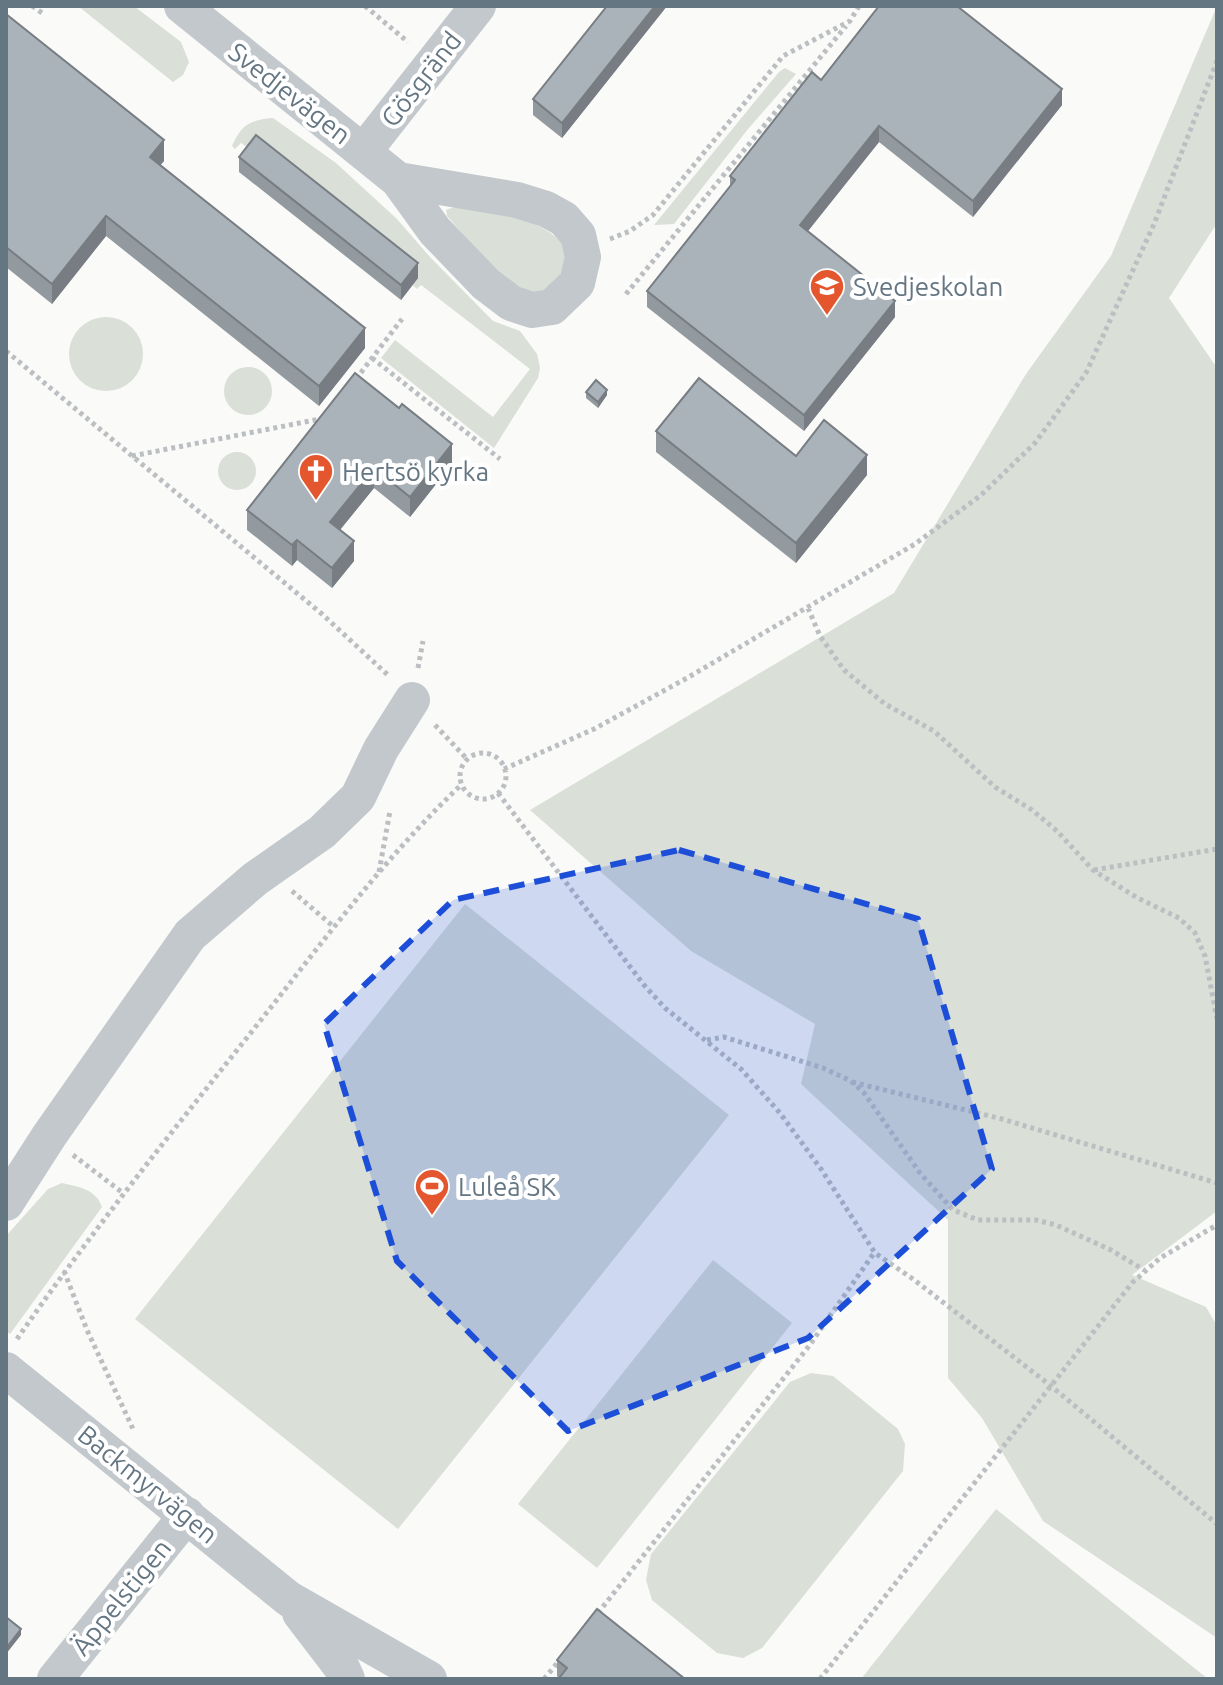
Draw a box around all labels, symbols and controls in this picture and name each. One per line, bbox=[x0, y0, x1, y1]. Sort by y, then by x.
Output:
street label: Gösgränd bbox=[375, 26, 467, 132]
street label: Svedjevägen bbox=[223, 37, 357, 149]
school or university icon: Svedjeskolan bbox=[808, 267, 846, 317]
place label: Svedjeskolan bbox=[853, 272, 1003, 301]
church icon: Hertsö kyrka bbox=[297, 452, 335, 502]
place label: Hertsö kyrka bbox=[342, 457, 489, 486]
sports icon: Luleå SK bbox=[413, 1167, 451, 1217]
place label: Luleå SK bbox=[458, 1172, 556, 1201]
street label: Backmyrvägen bbox=[73, 1419, 223, 1549]
street label: Äppelstigen bbox=[66, 1533, 176, 1661]

